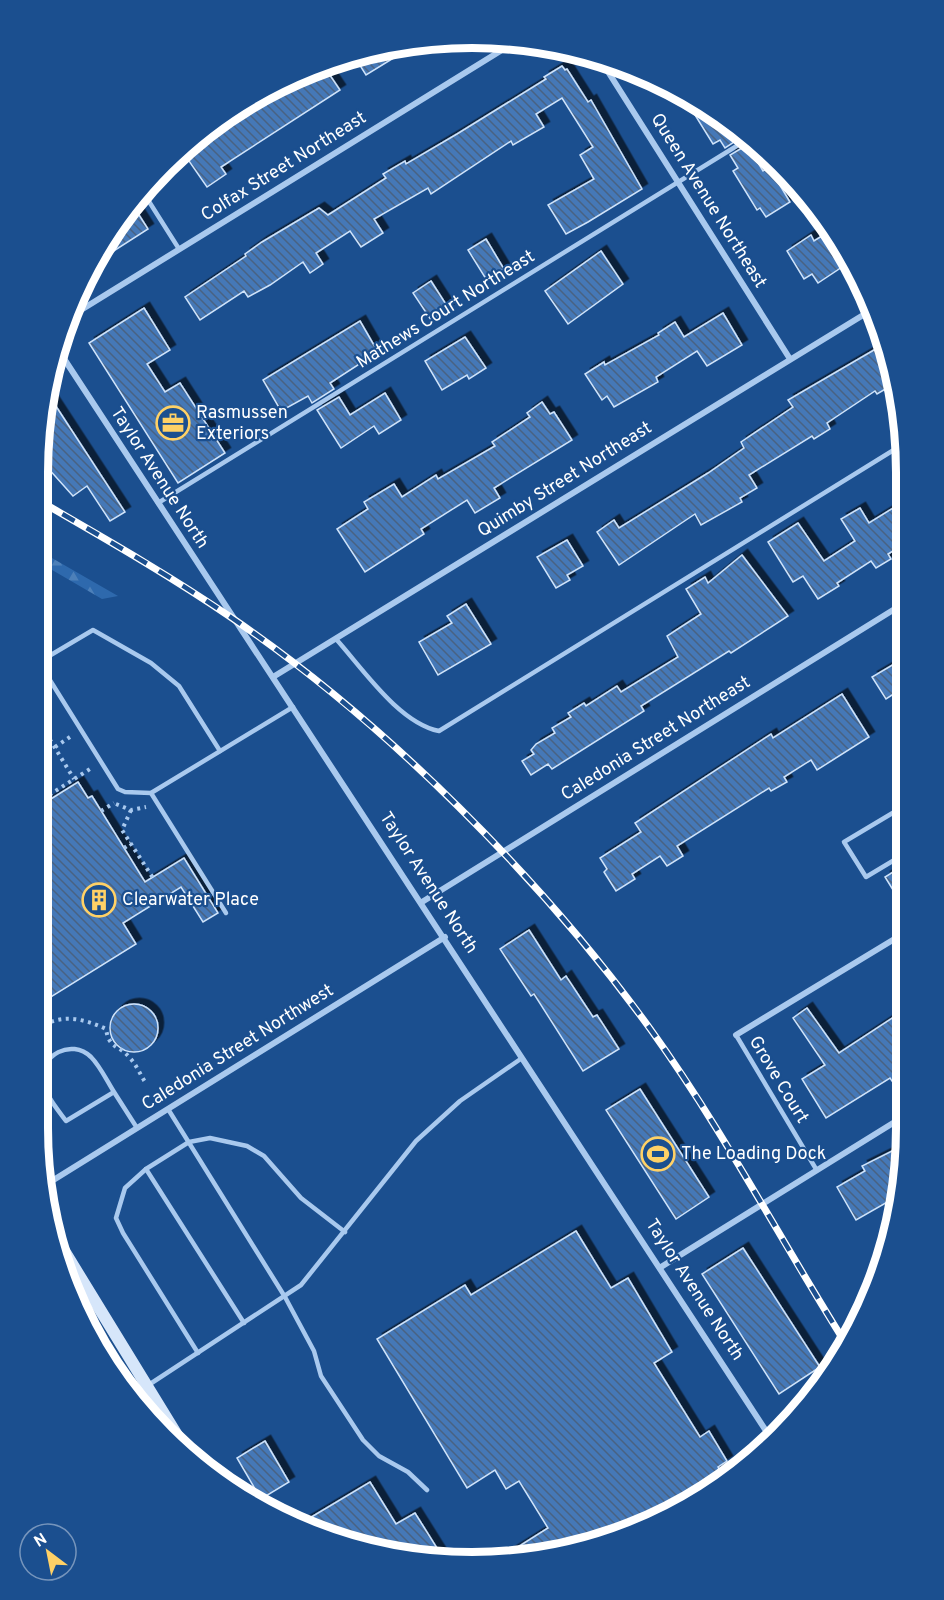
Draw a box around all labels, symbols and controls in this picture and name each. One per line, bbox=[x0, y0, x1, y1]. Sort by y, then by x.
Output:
street label: Colfax Street Northeast bbox=[197, 107, 371, 227]
street label: Queen Avenue Northeast bbox=[645, 109, 771, 293]
street label: Mathews Court Northeast bbox=[352, 246, 540, 374]
place label: Rasmussen Exteriors bbox=[196, 402, 288, 446]
street label: Taylor Avenue North bbox=[105, 403, 213, 553]
office icon: Rasmussen Exteriors bbox=[155, 405, 191, 441]
street label: Quimby Street Northeast bbox=[473, 417, 657, 543]
street label: Caledonia Street Northeast bbox=[557, 671, 755, 807]
street label: Taylor Avenue North bbox=[374, 808, 482, 958]
building icon: Clearwater Place bbox=[81, 882, 117, 918]
place label: Clearwater Place bbox=[122, 889, 259, 912]
street label: Caledonia Street Northwest bbox=[138, 979, 338, 1117]
street label: Grove Court bbox=[743, 1032, 813, 1128]
sports icon: The Loading Dock bbox=[640, 1136, 676, 1172]
place label: The Loading Dock bbox=[681, 1143, 826, 1166]
street label: Taylor Avenue North bbox=[640, 1215, 748, 1365]
north arrow bbox=[18, 1522, 78, 1582]
text: N bbox=[31, 1529, 51, 1553]

